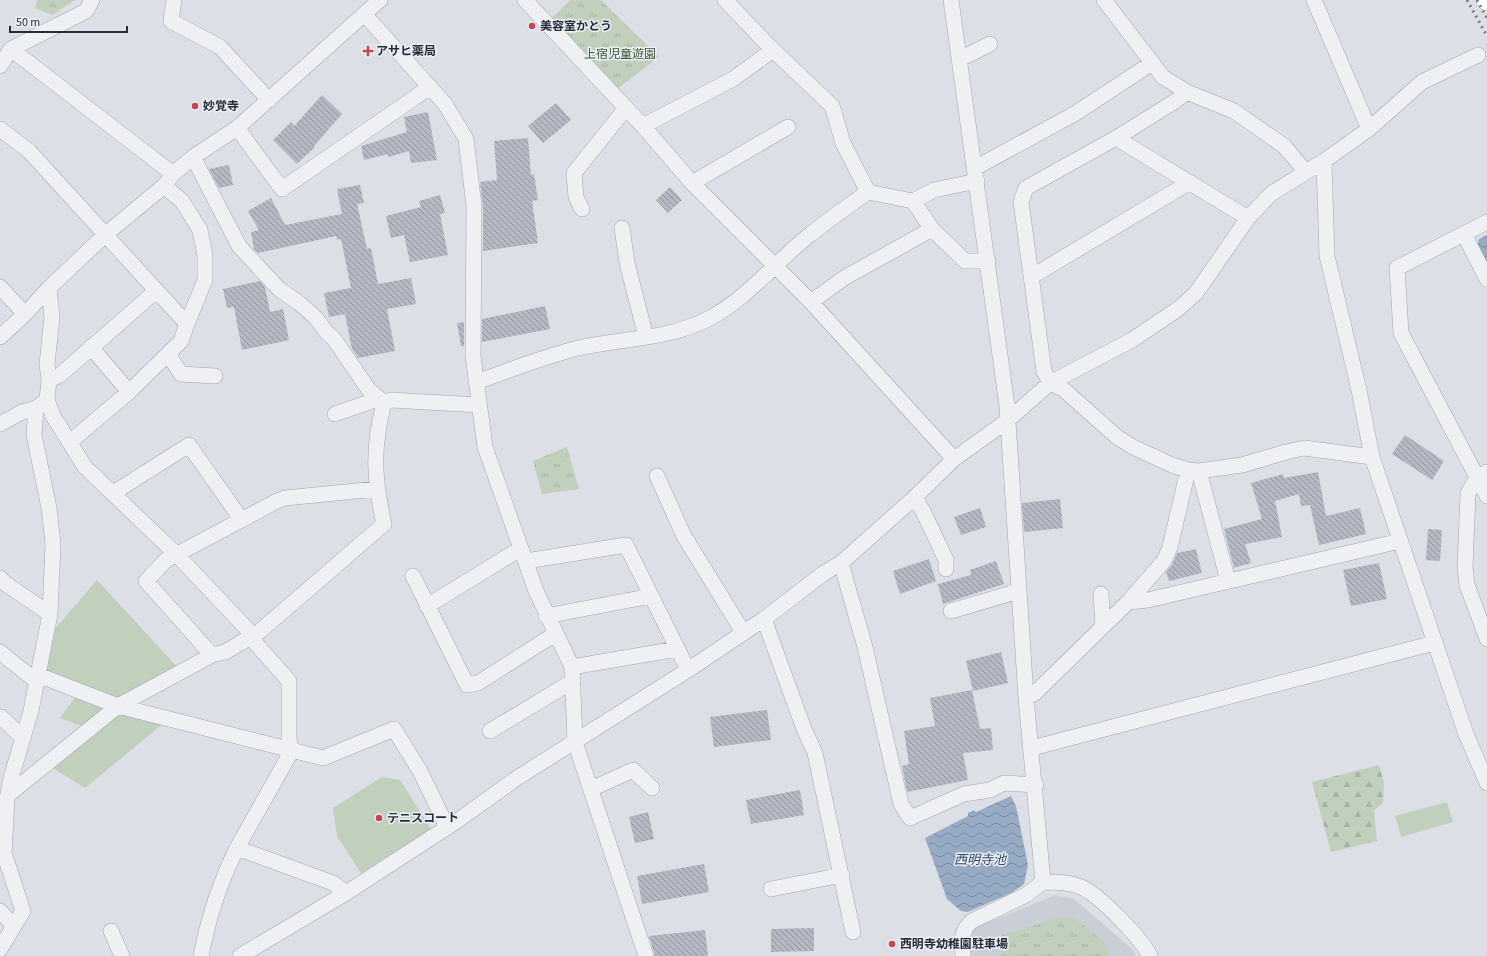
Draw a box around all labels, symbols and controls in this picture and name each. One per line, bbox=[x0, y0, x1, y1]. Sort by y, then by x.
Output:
scale bar bbox=[10, 8, 127, 34]
text: 50 m bbox=[16, 14, 40, 31]
place label: 美容室かとう bbox=[540, 18, 612, 35]
marker: 美容室かとう bbox=[527, 21, 537, 31]
place label: アサヒ薬局 bbox=[376, 43, 436, 60]
marker: アサヒ薬局 bbox=[363, 46, 373, 56]
park label: 上宿児童遊園 bbox=[584, 46, 656, 63]
place label: 妙覚寺 bbox=[203, 98, 239, 115]
marker: 妙覚寺 bbox=[190, 101, 200, 111]
place label: テニスコート bbox=[387, 810, 459, 827]
marker: テニスコート bbox=[374, 813, 384, 823]
water label: 西明寺池 bbox=[954, 851, 1008, 869]
place label: 西明寺幼稚園駐車場 bbox=[900, 936, 1008, 953]
marker: 西明寺幼稚園駐車場 bbox=[887, 939, 897, 949]

